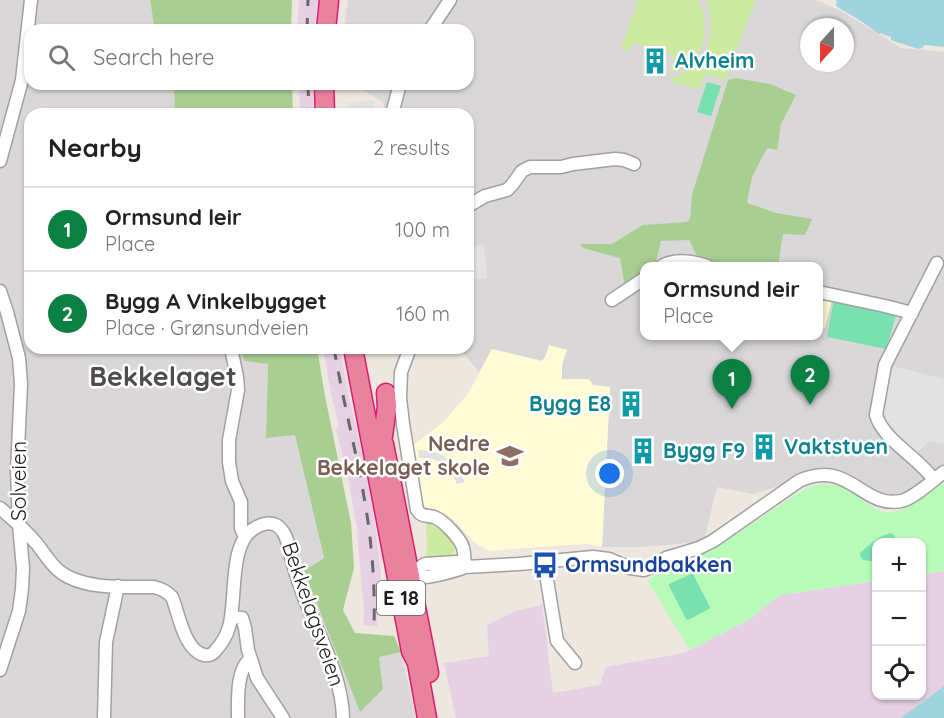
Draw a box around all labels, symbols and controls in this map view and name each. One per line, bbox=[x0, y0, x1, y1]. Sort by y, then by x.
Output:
north arrow bbox=[800, 18, 854, 72]
search box bbox=[24, 24, 474, 90]
icon: search bbox=[45, 41, 78, 74]
text: Search here bbox=[93, 43, 214, 71]
building icon: Alvheim bbox=[640, 46, 670, 76]
place label: Alvheim bbox=[675, 47, 754, 73]
text: Nearby bbox=[48, 131, 142, 164]
text: 2 results bbox=[373, 135, 450, 160]
text: Ormsund leir bbox=[105, 203, 242, 231]
text: 1 bbox=[64, 217, 71, 242]
text: 100 m bbox=[395, 217, 450, 242]
text: Place bbox=[105, 231, 155, 256]
popup bbox=[640, 262, 823, 340]
text: Ormsund leir bbox=[663, 275, 800, 303]
text: Bygg A Vinkelbygget bbox=[105, 287, 327, 315]
text: 2 bbox=[62, 301, 73, 326]
text: 160 m bbox=[396, 301, 450, 326]
text: Place bbox=[663, 303, 714, 328]
text: Place · Grønsundveien bbox=[105, 315, 309, 340]
pin: 2 bbox=[790, 356, 830, 405]
district label: Bekkelaget bbox=[89, 359, 237, 393]
pin: 1 bbox=[712, 360, 752, 409]
building icon: Bygg E8 bbox=[616, 389, 646, 419]
place label: Bygg E8 bbox=[529, 390, 611, 416]
place label: Nedre Bekkelaget skole bbox=[317, 430, 490, 480]
building icon: Vaktstuen bbox=[749, 432, 779, 462]
place label: Vaktstuen bbox=[784, 433, 888, 459]
building icon: Bygg F9 bbox=[628, 436, 658, 466]
place label: Bygg F9 bbox=[663, 437, 745, 463]
street label: Solveien bbox=[5, 441, 31, 521]
school or university icon: Nedre Bekkelaget skole bbox=[495, 441, 525, 471]
your location bbox=[595, 459, 624, 488]
street label: Bekkelagsveien bbox=[277, 538, 351, 689]
map controls bbox=[872, 538, 926, 700]
button: + bbox=[872, 538, 926, 592]
bus stop icon: Ormsundbakken bbox=[530, 550, 560, 580]
place label: Ormsundbakken bbox=[565, 551, 732, 577]
road number: E 18 bbox=[377, 581, 425, 615]
button: − bbox=[872, 592, 926, 646]
button: locate bbox=[872, 646, 926, 700]

